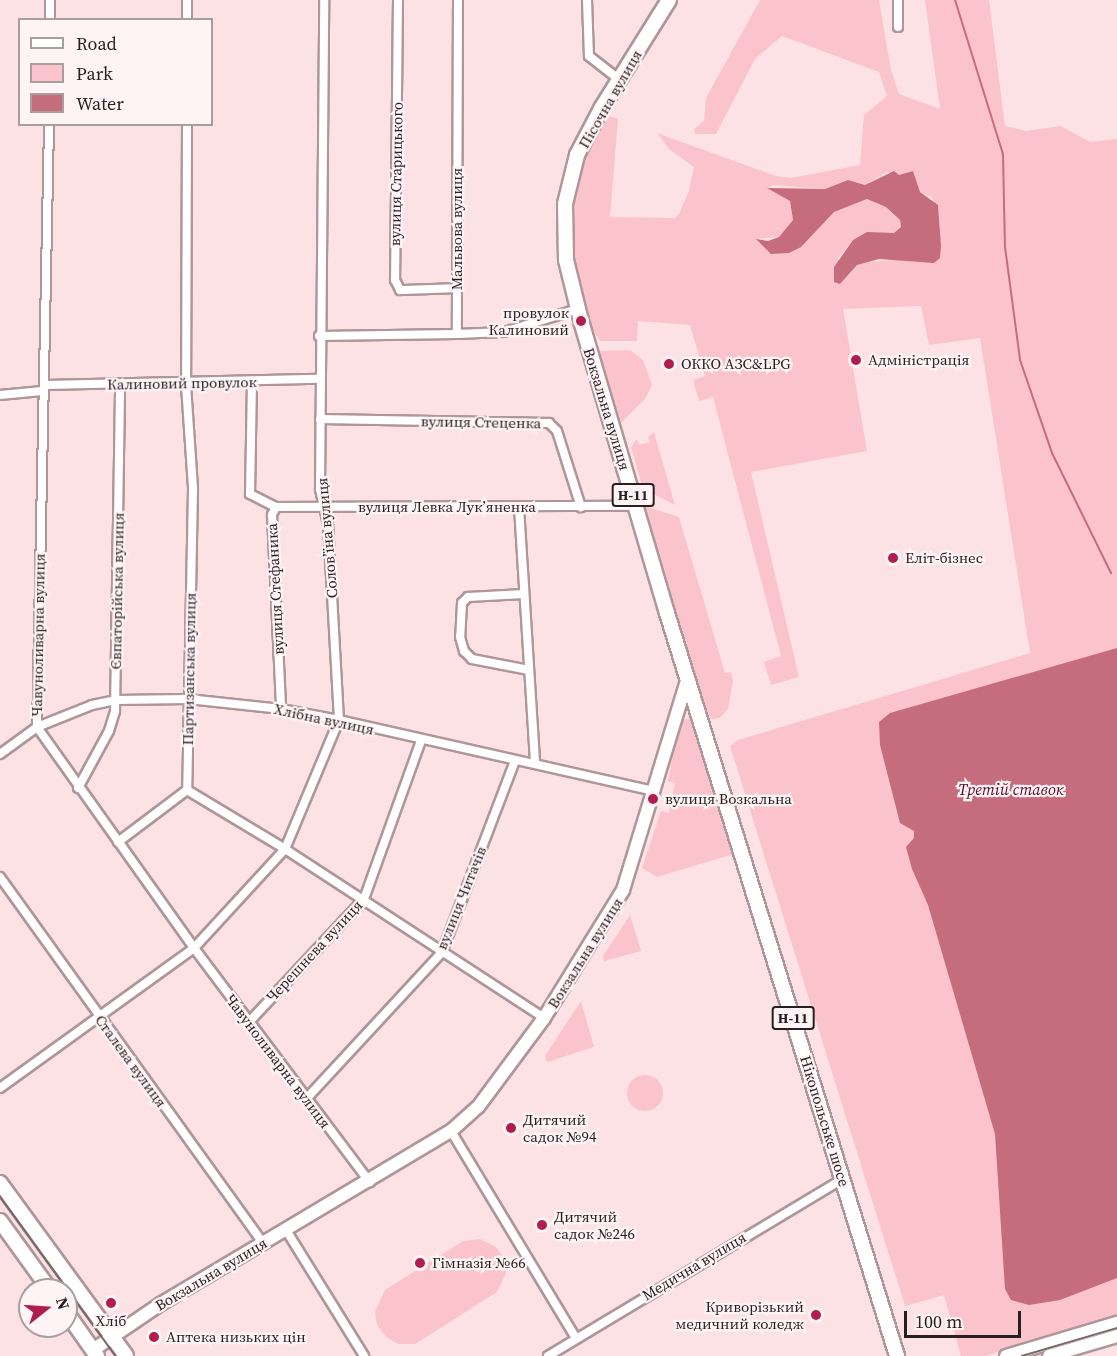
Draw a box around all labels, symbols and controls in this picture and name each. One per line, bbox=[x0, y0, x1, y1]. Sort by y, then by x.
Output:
legend bbox=[18, 18, 213, 126]
text: Road bbox=[76, 31, 117, 56]
street label: Пісочна вулиця bbox=[575, 47, 645, 151]
text: Park bbox=[76, 61, 113, 86]
text: Water bbox=[76, 91, 124, 116]
street label: вулиця Старицького bbox=[386, 102, 406, 246]
street label: Мальвова вулиця bbox=[448, 168, 466, 290]
place label: провулок Калиновий bbox=[489, 303, 569, 338]
marker: провулок Калиновий bbox=[574, 314, 588, 328]
street label: Вокзальна вулиця bbox=[580, 346, 634, 472]
place label: Адміністрація bbox=[868, 351, 969, 369]
marker: Адміністрація bbox=[849, 353, 863, 367]
place label: ОККО АЗС&LPG bbox=[681, 355, 791, 373]
marker: ОККО АЗС&LPG bbox=[662, 357, 676, 371]
street label: Калиновий провулок bbox=[107, 373, 257, 393]
street label: вулиця Стеценка bbox=[421, 412, 541, 432]
street label: Соловʼїна вулиця bbox=[313, 477, 341, 599]
road number: Н-11 bbox=[610, 484, 656, 506]
street label: вулиця Левка Лукʼяненка bbox=[358, 498, 536, 516]
street label: Євпаторійська вулиця bbox=[107, 512, 127, 670]
street label: вулиця Стефаника bbox=[263, 523, 287, 655]
place label: Еліт-бізнес bbox=[905, 549, 983, 567]
marker: Еліт-бізнес bbox=[886, 551, 900, 565]
street label: Чавуноливарна вулиця bbox=[28, 553, 48, 717]
street label: Партизанська вулиця bbox=[179, 592, 199, 746]
street label: Хлібна вулиця bbox=[272, 700, 376, 738]
water label: Третій ставок bbox=[958, 779, 1064, 799]
place label: вулиця Возкальна bbox=[665, 790, 792, 808]
marker: вулиця Возкальна bbox=[646, 792, 660, 806]
street label: вулиця Читачів bbox=[432, 844, 490, 952]
street label: Вокзальна вулиця bbox=[544, 894, 626, 1012]
street label: Черешнева вулиця bbox=[262, 896, 366, 1006]
street label: Чавуноливарна вулиця bbox=[222, 990, 334, 1132]
road number: Н-11 bbox=[770, 1007, 816, 1029]
street label: Сталева вулиця bbox=[91, 1011, 171, 1111]
street label: Нікопольське шосе bbox=[797, 1053, 853, 1189]
place label: Дитячий садок №94 bbox=[523, 1110, 597, 1145]
marker: Дитячий садок №94 bbox=[504, 1121, 518, 1135]
place label: Дитячий садок №246 bbox=[554, 1207, 635, 1242]
marker: Дитячий садок №246 bbox=[535, 1218, 549, 1232]
street label: Медична вулиця bbox=[639, 1228, 749, 1304]
street label: Вокзальна вулиця bbox=[152, 1234, 270, 1314]
place label: Гімназія №66 bbox=[432, 1254, 526, 1272]
marker: Гімназія №66 bbox=[413, 1256, 427, 1270]
north arrow bbox=[18, 1278, 78, 1338]
text: N bbox=[51, 1295, 76, 1312]
marker: Хліб bbox=[104, 1296, 118, 1310]
place label: Криворізький медичний коледж bbox=[675, 1297, 804, 1332]
scale bar bbox=[907, 1299, 1024, 1337]
marker: Криворізький медичний коледж bbox=[809, 1308, 823, 1322]
text: 100 m bbox=[915, 1309, 962, 1334]
place label: Хліб bbox=[96, 1312, 126, 1330]
place label: Аптека низьких цін bbox=[166, 1328, 306, 1346]
marker: Аптека низьких цін bbox=[147, 1330, 161, 1344]

